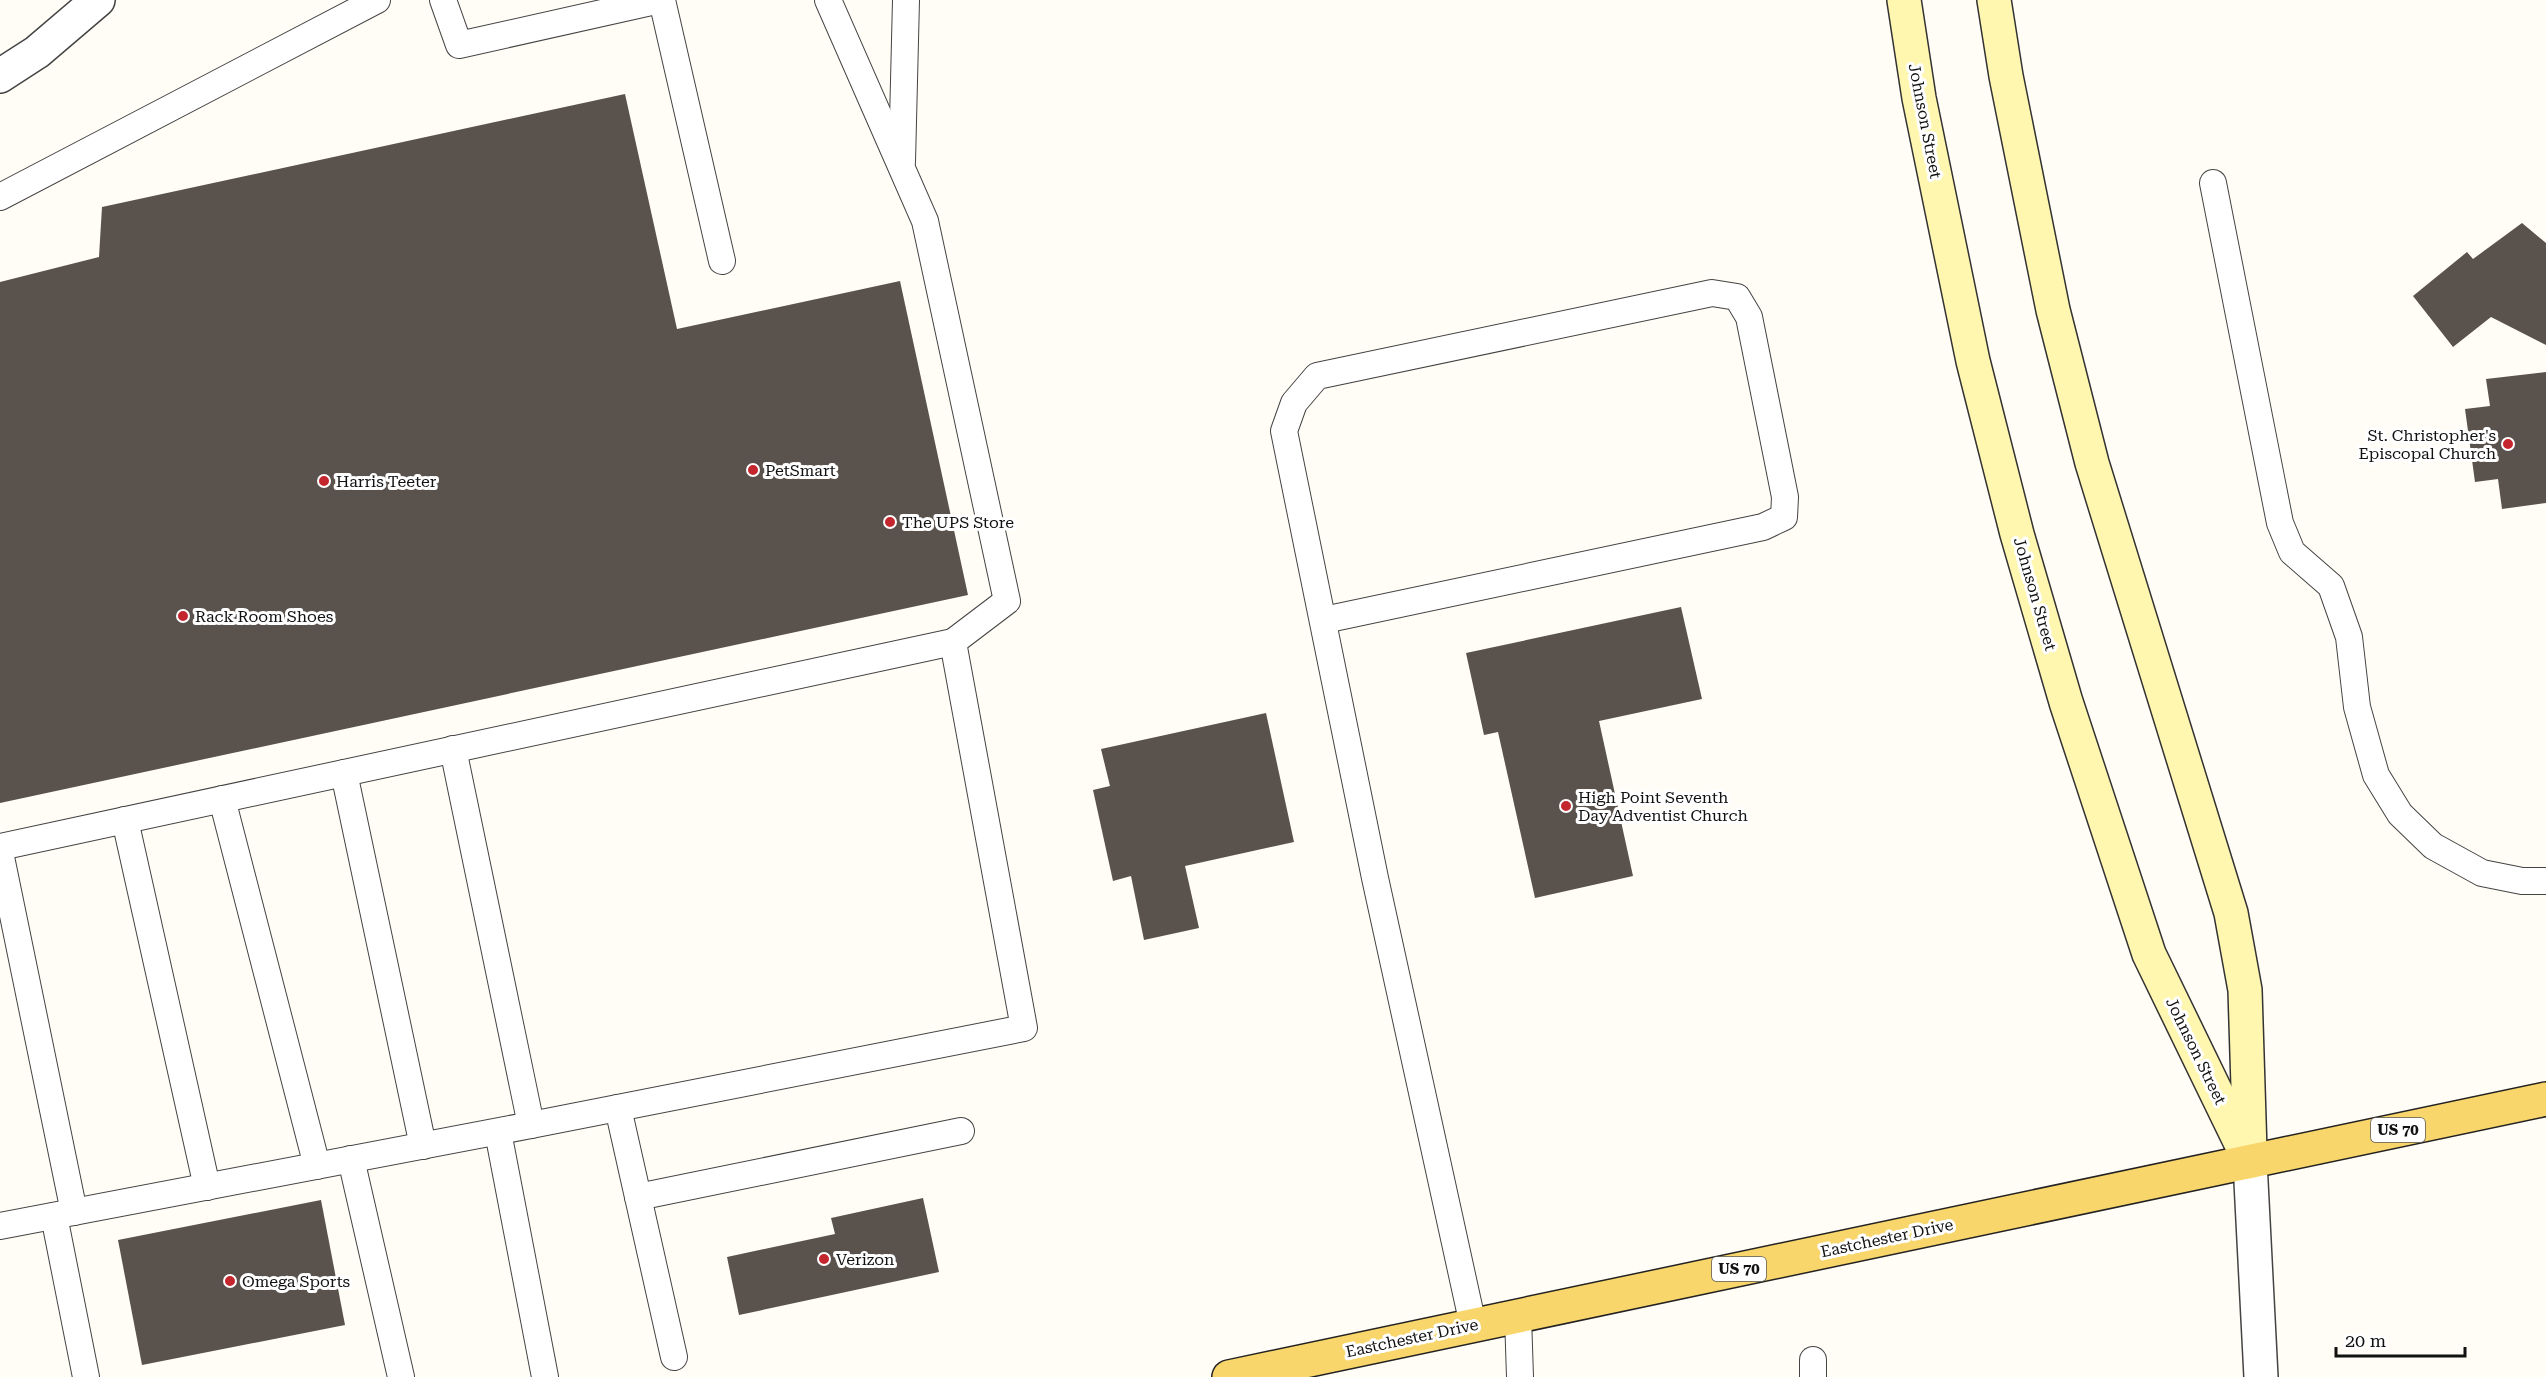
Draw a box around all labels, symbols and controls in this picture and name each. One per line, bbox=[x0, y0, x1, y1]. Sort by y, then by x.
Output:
street label: Johnson Street bbox=[1905, 62, 1945, 180]
place label: St. Christopher's Episcopal Church bbox=[2359, 426, 2496, 463]
marker: St. Christopher's Episcopal Church bbox=[2501, 437, 2515, 451]
place label: PetSmart bbox=[765, 461, 836, 480]
marker: PetSmart bbox=[746, 463, 760, 477]
place label: Harris Teeter bbox=[336, 472, 437, 491]
marker: Harris Teeter bbox=[317, 474, 331, 488]
place label: The UPS Store bbox=[902, 513, 1014, 532]
marker: The UPS Store bbox=[883, 515, 897, 529]
street label: Johnson Street bbox=[2010, 535, 2060, 653]
place label: Rack Room Shoes bbox=[195, 607, 334, 626]
marker: Rack Room Shoes bbox=[176, 609, 190, 623]
place label: High Point Seventh Day Adventist Church bbox=[1578, 788, 1748, 825]
marker: High Point Seventh Day Adventist Church bbox=[1559, 799, 1573, 813]
street label: Johnson Street bbox=[2162, 994, 2230, 1108]
road number: US 70 bbox=[2371, 1118, 2425, 1142]
street label: Eastchester Drive bbox=[1819, 1215, 1955, 1261]
place label: Verizon bbox=[836, 1250, 894, 1269]
marker: Verizon bbox=[817, 1252, 831, 1266]
road number: US 70 bbox=[1712, 1257, 1766, 1281]
place label: Omega Sports bbox=[242, 1272, 351, 1291]
marker: Omega Sports bbox=[223, 1274, 237, 1288]
street label: Eastchester Drive bbox=[1344, 1315, 1480, 1361]
scale bar bbox=[2336, 1320, 2465, 1358]
text: 20 m bbox=[2345, 1330, 2386, 1351]

